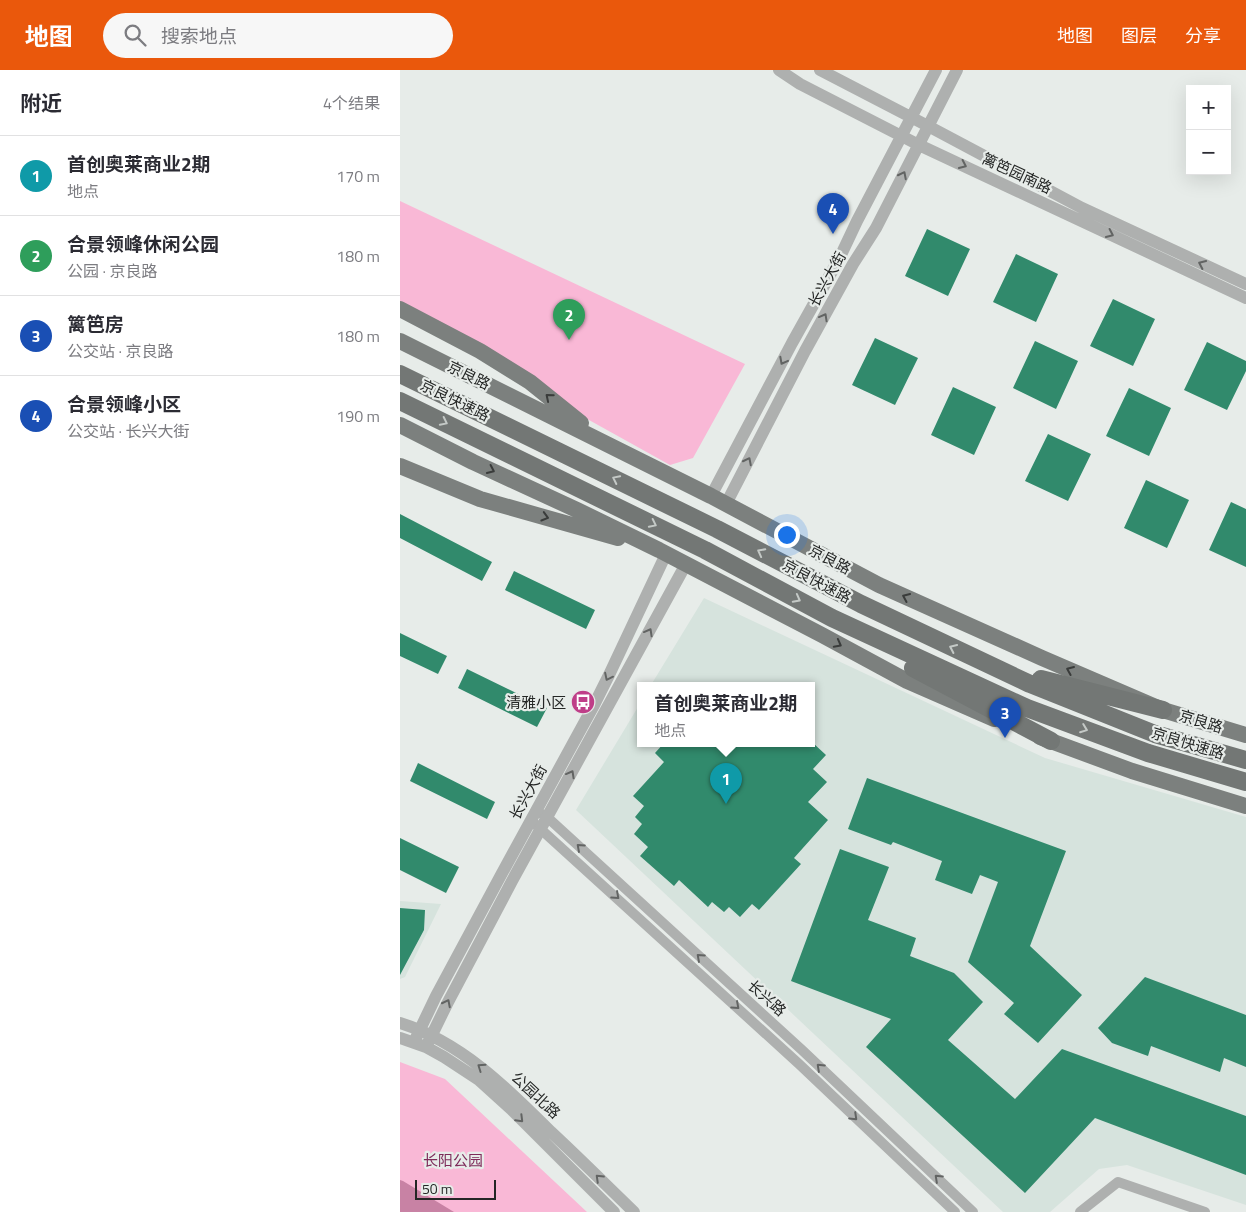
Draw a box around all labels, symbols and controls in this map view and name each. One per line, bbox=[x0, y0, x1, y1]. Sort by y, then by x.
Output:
search box bbox=[103, 13, 453, 58]
text: 地图 bbox=[25, 18, 73, 54]
icon: search bbox=[121, 21, 149, 49]
text: 搜索地点 bbox=[161, 21, 237, 50]
text: 地图 bbox=[1057, 22, 1093, 49]
text: 图层 bbox=[1121, 22, 1157, 49]
text: 分享 bbox=[1185, 22, 1221, 49]
map controls bbox=[1186, 85, 1231, 175]
button: + bbox=[1186, 85, 1231, 130]
text: 附近 bbox=[20, 87, 62, 119]
text: 4个结果 bbox=[323, 91, 380, 115]
button: − bbox=[1186, 130, 1231, 175]
street label: 篱笆园南路 bbox=[978, 147, 1056, 199]
text: 首创奥莱商业2期 bbox=[67, 149, 211, 178]
one-way arrow bbox=[958, 159, 967, 170]
text: 1 bbox=[32, 164, 40, 188]
text: 170 m bbox=[336, 164, 380, 188]
one-way arrow bbox=[897, 171, 907, 180]
text: 地点 bbox=[67, 179, 99, 203]
pin: 4 bbox=[817, 193, 849, 234]
one-way arrow bbox=[1105, 228, 1114, 239]
text: 合景领峰休闲公园 bbox=[67, 229, 219, 258]
text: 2 bbox=[32, 244, 40, 268]
text: 180 m bbox=[336, 244, 380, 268]
street label: 长兴大街 bbox=[802, 247, 852, 311]
text: 公园 · 京良路 bbox=[67, 259, 158, 283]
one-way arrow bbox=[1198, 259, 1207, 270]
pin: 2 bbox=[553, 299, 585, 340]
text: 篱笆房 bbox=[67, 309, 124, 338]
one-way arrow bbox=[818, 313, 828, 322]
text: 3 bbox=[32, 324, 40, 348]
text: 180 m bbox=[336, 324, 380, 348]
text: 公交站 · 京良路 bbox=[67, 339, 174, 363]
street label: 京良路 bbox=[444, 355, 494, 395]
one-way arrow bbox=[779, 355, 789, 364]
street label: 京良快速路 bbox=[416, 373, 494, 427]
text: 合景领峰小区 bbox=[67, 389, 181, 418]
one-way arrow bbox=[545, 393, 554, 402]
text: 4 bbox=[32, 404, 40, 428]
text: 190 m bbox=[336, 404, 380, 428]
one-way arrow bbox=[439, 416, 448, 427]
text: 公交站 · 长兴大街 bbox=[67, 419, 190, 443]
one-way arrow bbox=[742, 457, 752, 466]
one-way arrow bbox=[486, 464, 495, 475]
one-way arrow bbox=[612, 475, 621, 485]
one-way arrow bbox=[540, 511, 548, 521]
one-way arrow bbox=[648, 518, 657, 529]
your location bbox=[774, 522, 800, 548]
street label: 京良路 bbox=[805, 538, 855, 580]
one-way arrow bbox=[757, 548, 766, 558]
street label: 京良快速路 bbox=[778, 553, 856, 609]
one-way arrow bbox=[792, 593, 801, 603]
one-way arrow bbox=[902, 593, 911, 603]
one-way arrow bbox=[643, 628, 653, 637]
one-way arrow bbox=[833, 637, 842, 647]
one-way arrow bbox=[949, 644, 958, 654]
one-way arrow bbox=[1066, 666, 1075, 677]
one-way arrow bbox=[604, 672, 614, 681]
popup bbox=[637, 682, 815, 747]
text: 首创奥莱商业2期 bbox=[654, 688, 798, 717]
bus stop icon: 清雅小区 bbox=[570, 689, 596, 715]
place label: 清雅小区 bbox=[506, 691, 566, 714]
pin: 3 bbox=[989, 697, 1021, 738]
street label: 京良路 bbox=[1176, 703, 1226, 739]
text: 地点 bbox=[654, 718, 686, 742]
street label: 京良快速路 bbox=[1149, 721, 1227, 765]
one-way arrow bbox=[1079, 723, 1088, 734]
street label: 长兴大街 bbox=[503, 760, 553, 824]
pin: 1 bbox=[710, 763, 742, 804]
one-way arrow bbox=[564, 771, 574, 780]
one-way arrow bbox=[577, 844, 586, 853]
one-way arrow bbox=[610, 890, 619, 899]
one-way arrow bbox=[697, 954, 706, 963]
street label: 长兴路 bbox=[743, 974, 791, 1022]
one-way arrow bbox=[441, 1000, 451, 1009]
one-way arrow bbox=[730, 1000, 739, 1009]
one-way arrow bbox=[477, 1064, 486, 1073]
one-way arrow bbox=[817, 1064, 826, 1073]
street label: 公园北路 bbox=[506, 1066, 566, 1124]
one-way arrow bbox=[849, 1111, 858, 1120]
one-way arrow bbox=[514, 1113, 523, 1122]
park label: 长阳公园 bbox=[423, 1149, 483, 1172]
one-way arrow bbox=[596, 1175, 605, 1184]
one-way arrow bbox=[935, 1175, 944, 1184]
scale bar bbox=[415, 1177, 496, 1200]
text: 50 m bbox=[422, 1178, 452, 1199]

